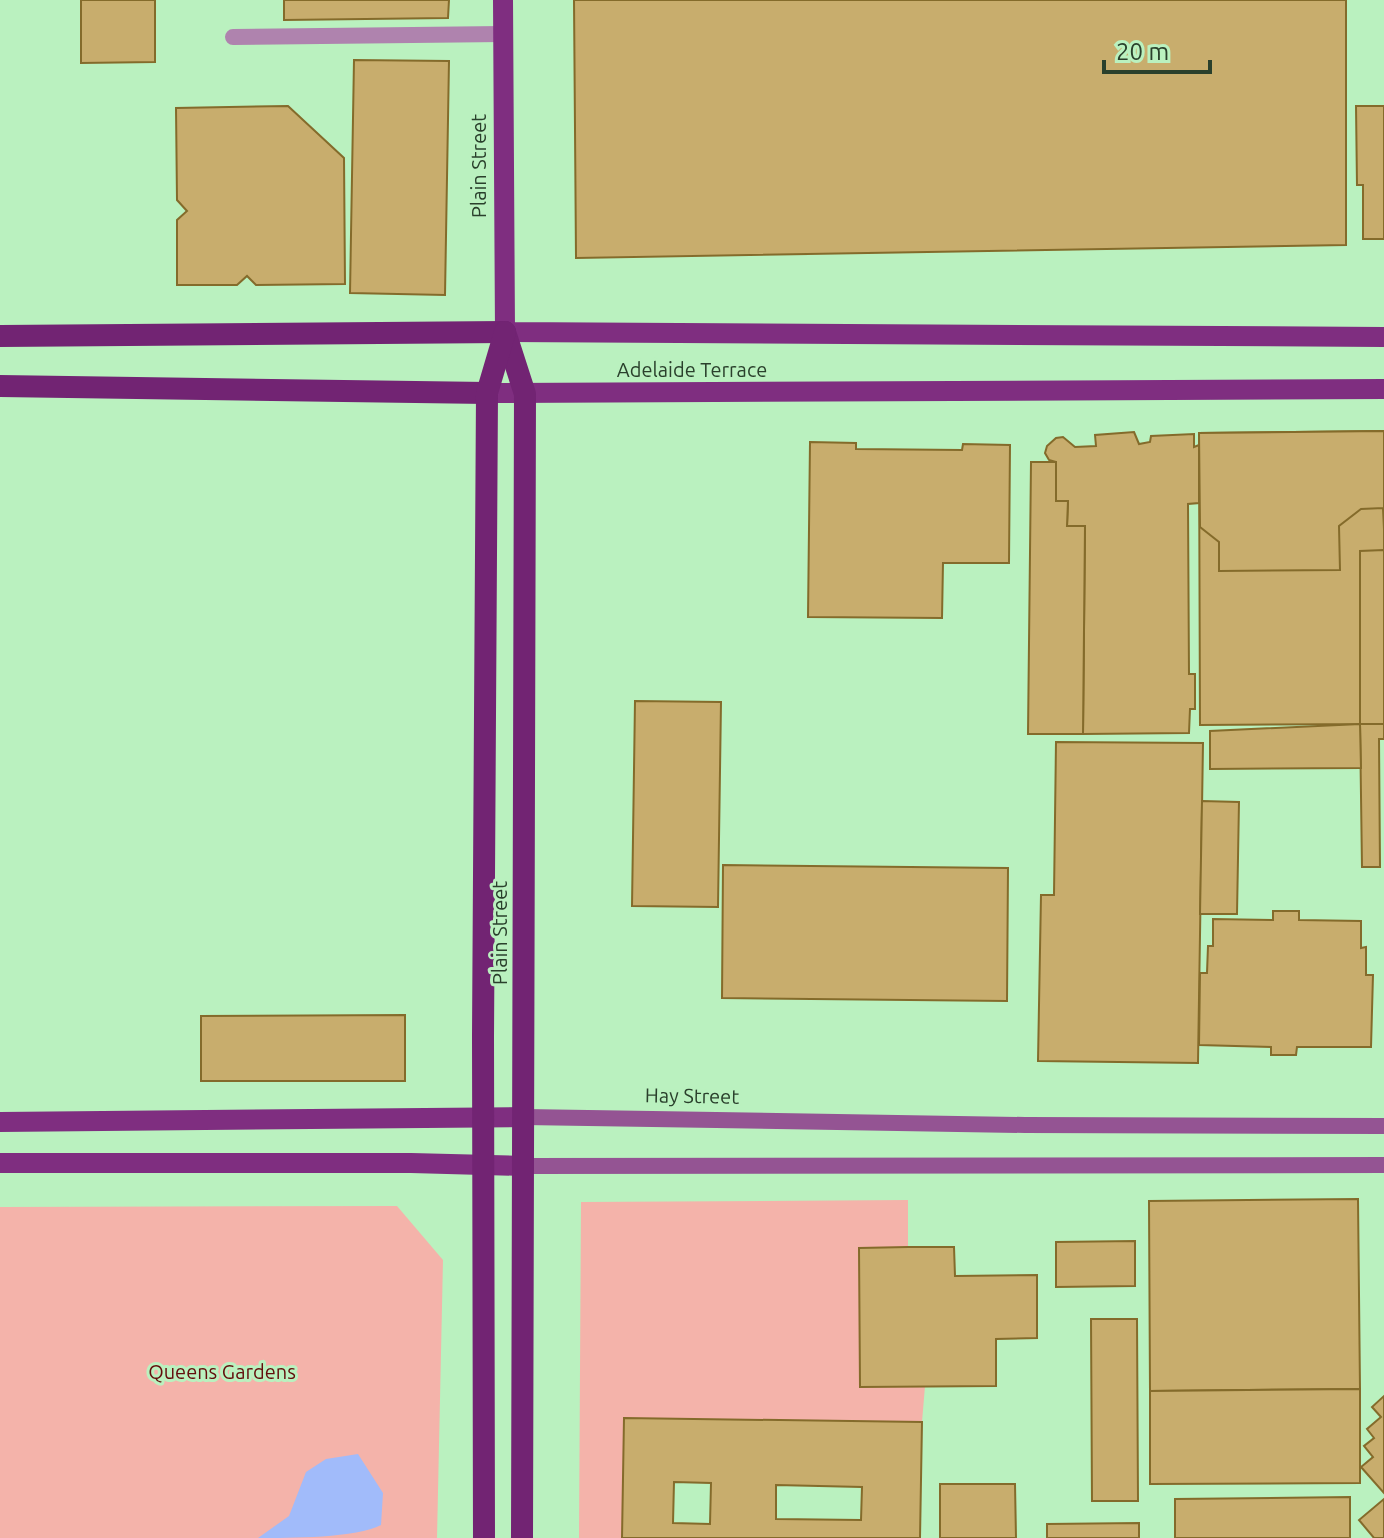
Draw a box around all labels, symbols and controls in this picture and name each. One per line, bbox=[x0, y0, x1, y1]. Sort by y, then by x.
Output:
scale bar bbox=[1104, 24, 1210, 74]
text: 20 m bbox=[1116, 38, 1169, 65]
street label: Plain Street bbox=[467, 114, 490, 218]
street label: Adelaide Terrace bbox=[617, 358, 767, 381]
street label: Plain Street bbox=[488, 881, 511, 985]
street label: Hay Street bbox=[645, 1083, 739, 1108]
park label: Queens Gardens bbox=[148, 1360, 296, 1383]

